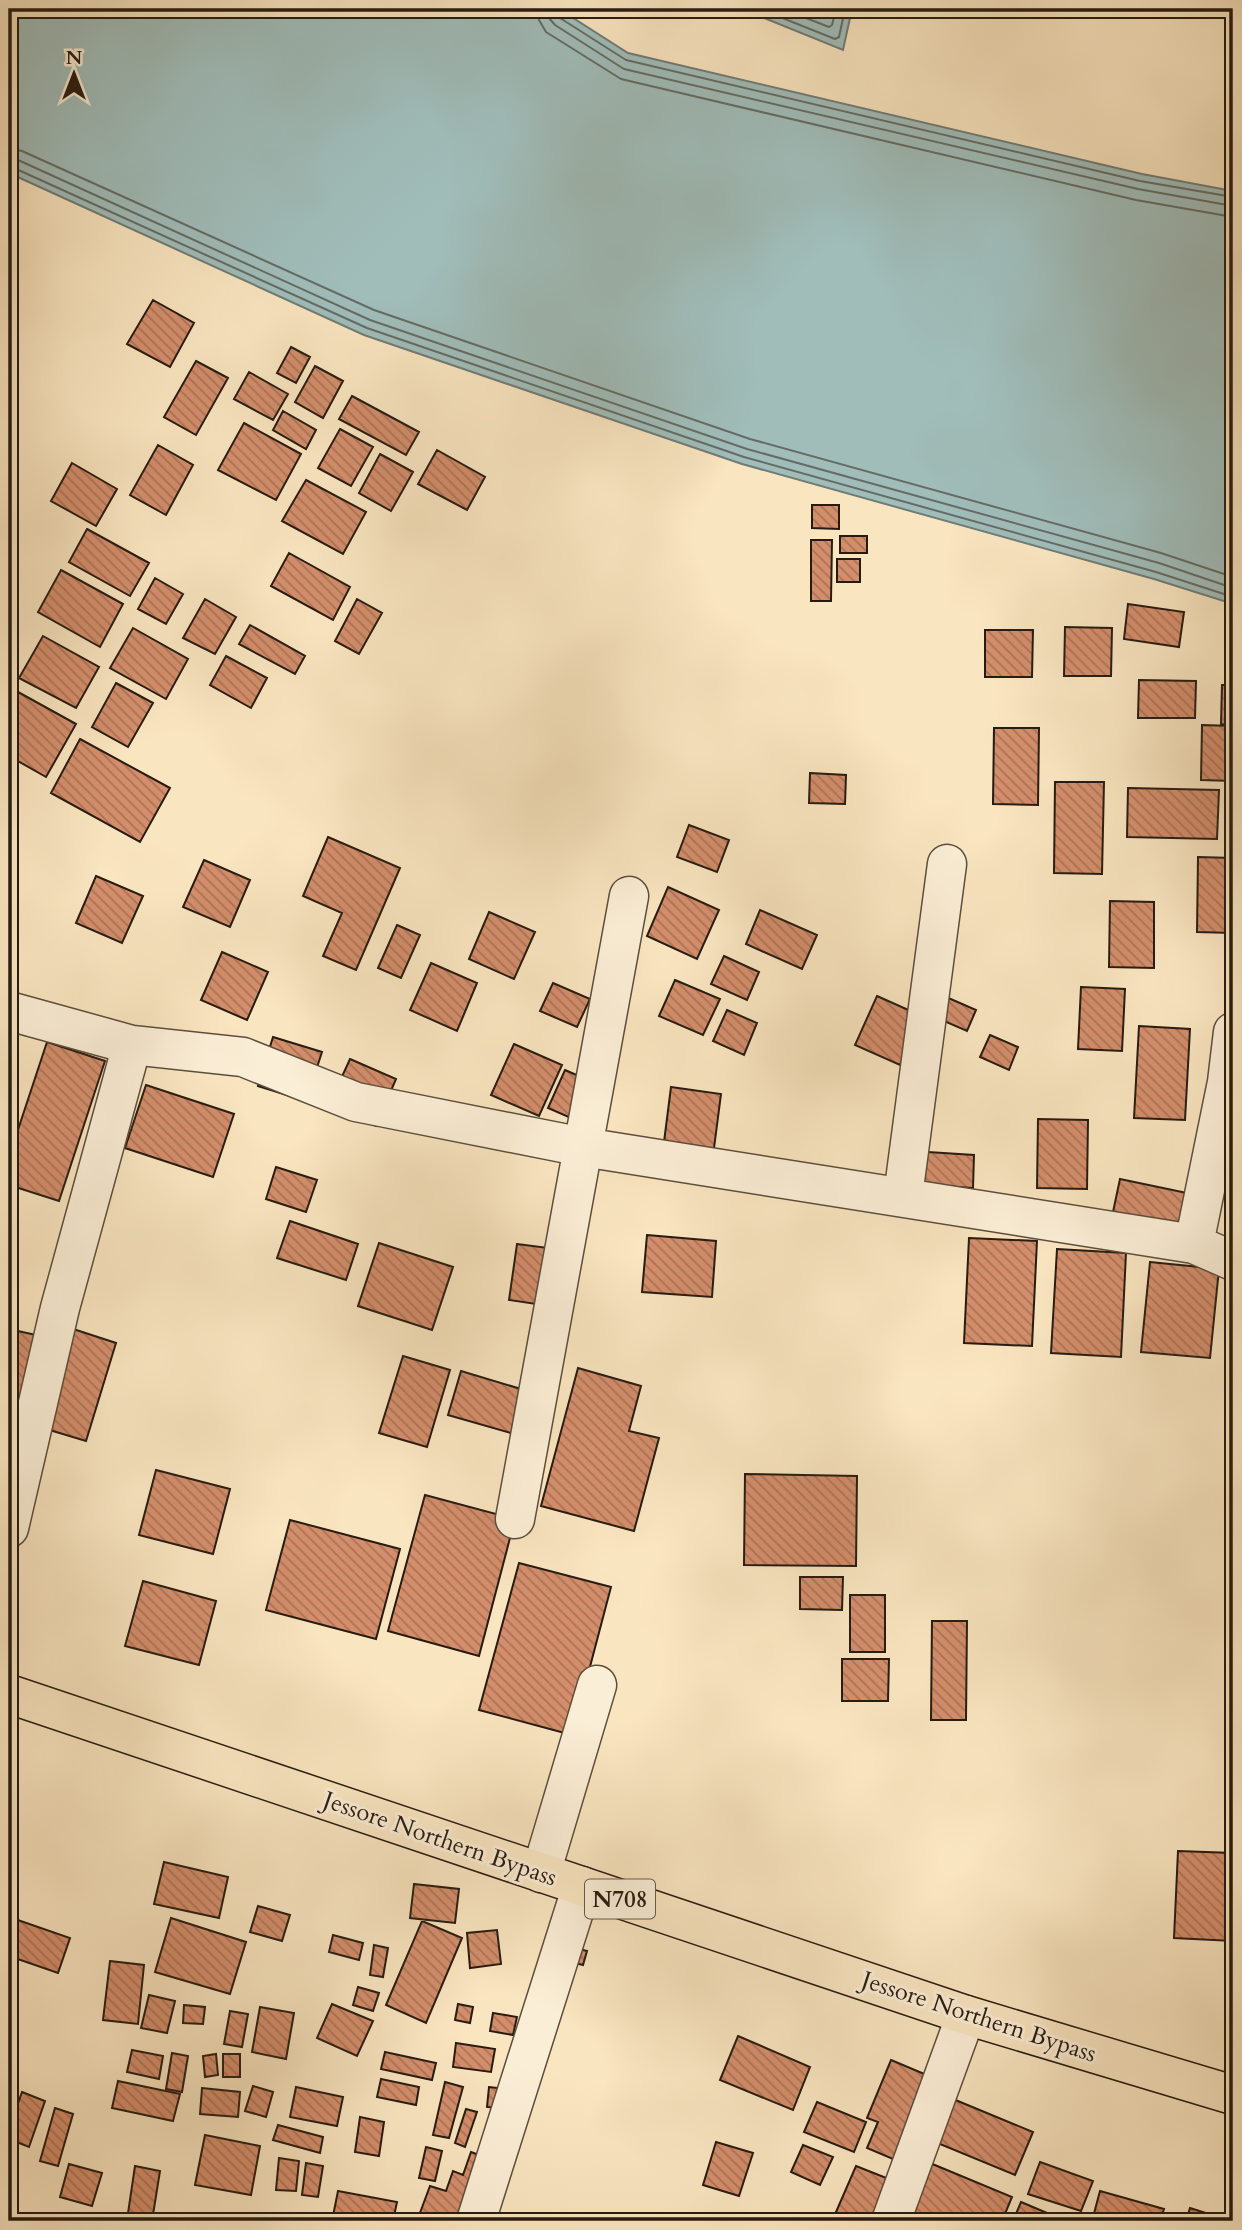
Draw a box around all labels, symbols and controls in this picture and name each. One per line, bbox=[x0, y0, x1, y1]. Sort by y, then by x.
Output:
north arrow bbox=[38, 38, 108, 108]
text: N bbox=[66, 45, 83, 71]
street label: Jessore Northern Bypass bbox=[316, 1783, 561, 1894]
road number: N708 bbox=[585, 1880, 655, 1918]
street label: Jessore Northern Bypass bbox=[855, 1963, 1101, 2071]

